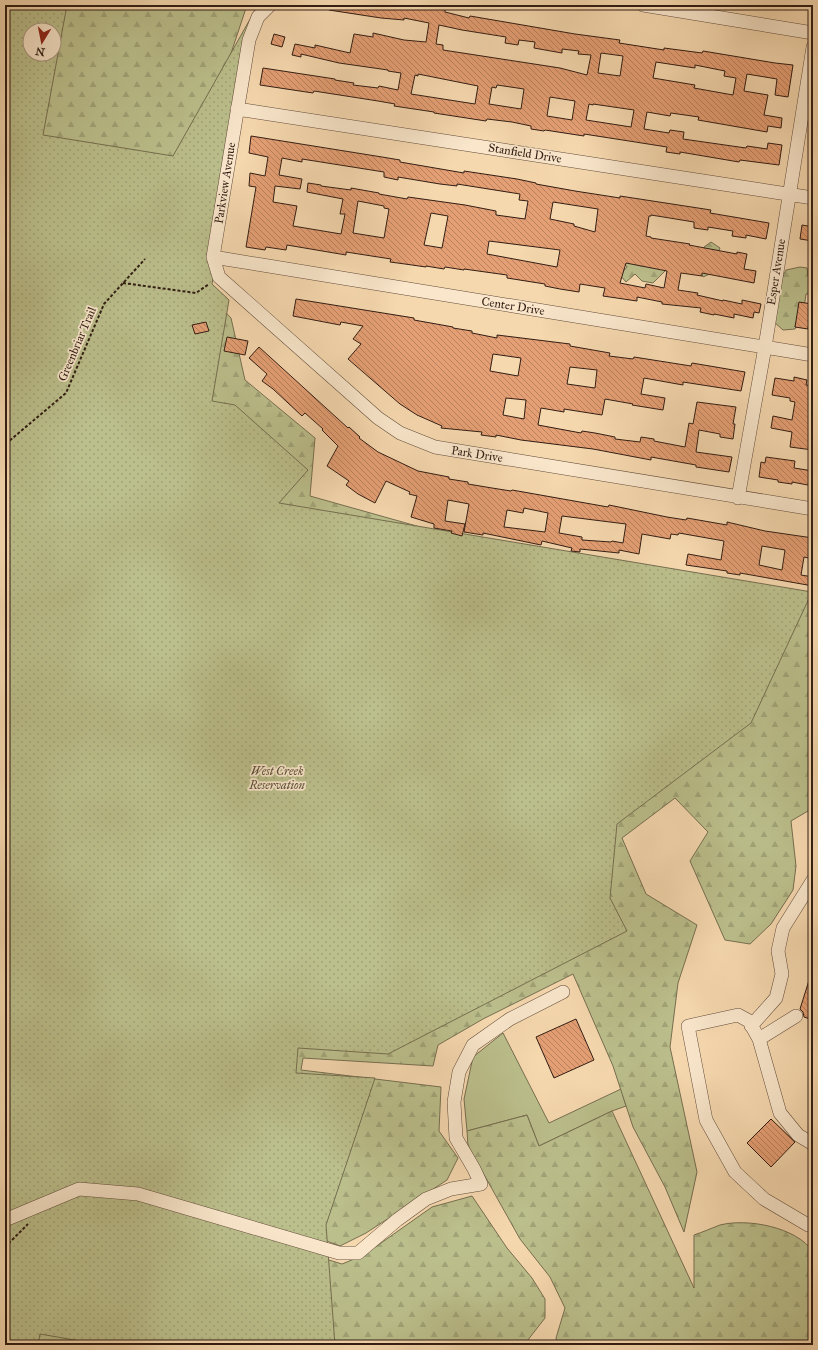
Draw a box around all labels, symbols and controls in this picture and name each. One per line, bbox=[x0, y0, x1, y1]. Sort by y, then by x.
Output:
north arrow bbox=[22, 22, 62, 62]
text: N bbox=[34, 44, 46, 59]
street label: Stanfield Drive bbox=[487, 140, 563, 166]
street label: Parkview Avenue bbox=[212, 141, 238, 225]
street label: Esper Avenue bbox=[764, 238, 788, 306]
street label: Center Drive bbox=[480, 294, 546, 318]
street label: Greenbriar Trail bbox=[55, 304, 99, 383]
street label: Park Drive bbox=[450, 443, 504, 465]
park label: West Creek Reservation bbox=[248, 764, 306, 792]

